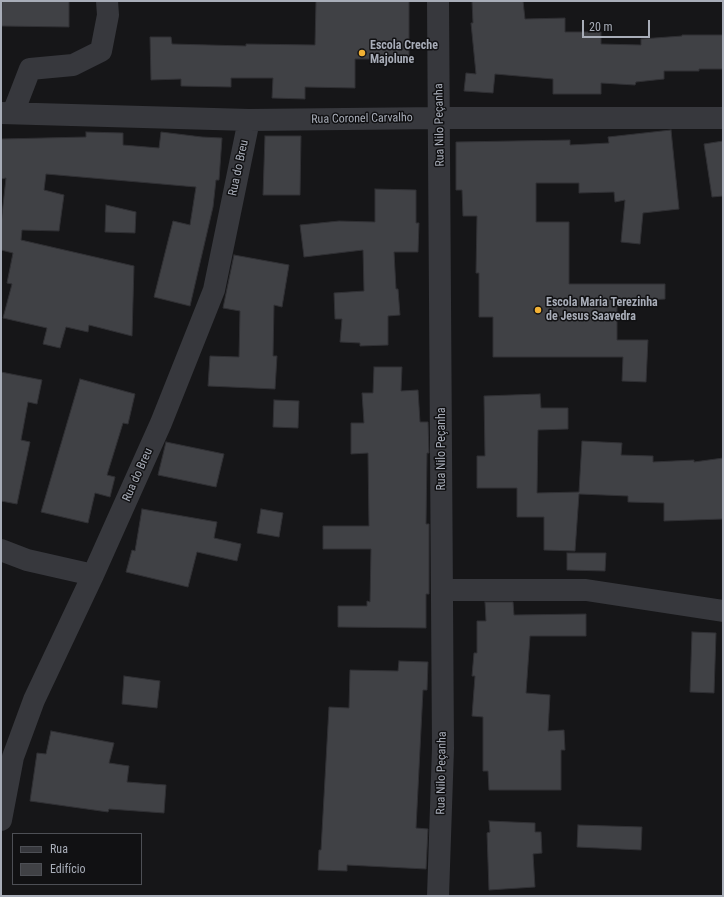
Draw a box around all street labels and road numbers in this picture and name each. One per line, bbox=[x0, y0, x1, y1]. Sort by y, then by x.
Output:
street label: Rua Nilo Peçanha bbox=[432, 83, 448, 167]
street label: Rua Coronel Carvalho bbox=[311, 111, 413, 127]
street label: Rua do Breu bbox=[226, 139, 252, 197]
street label: Rua Nilo Peçanha bbox=[435, 407, 449, 491]
street label: Rua do Breu bbox=[120, 446, 156, 504]
street label: Rua Nilo Peçanha bbox=[434, 731, 450, 815]

